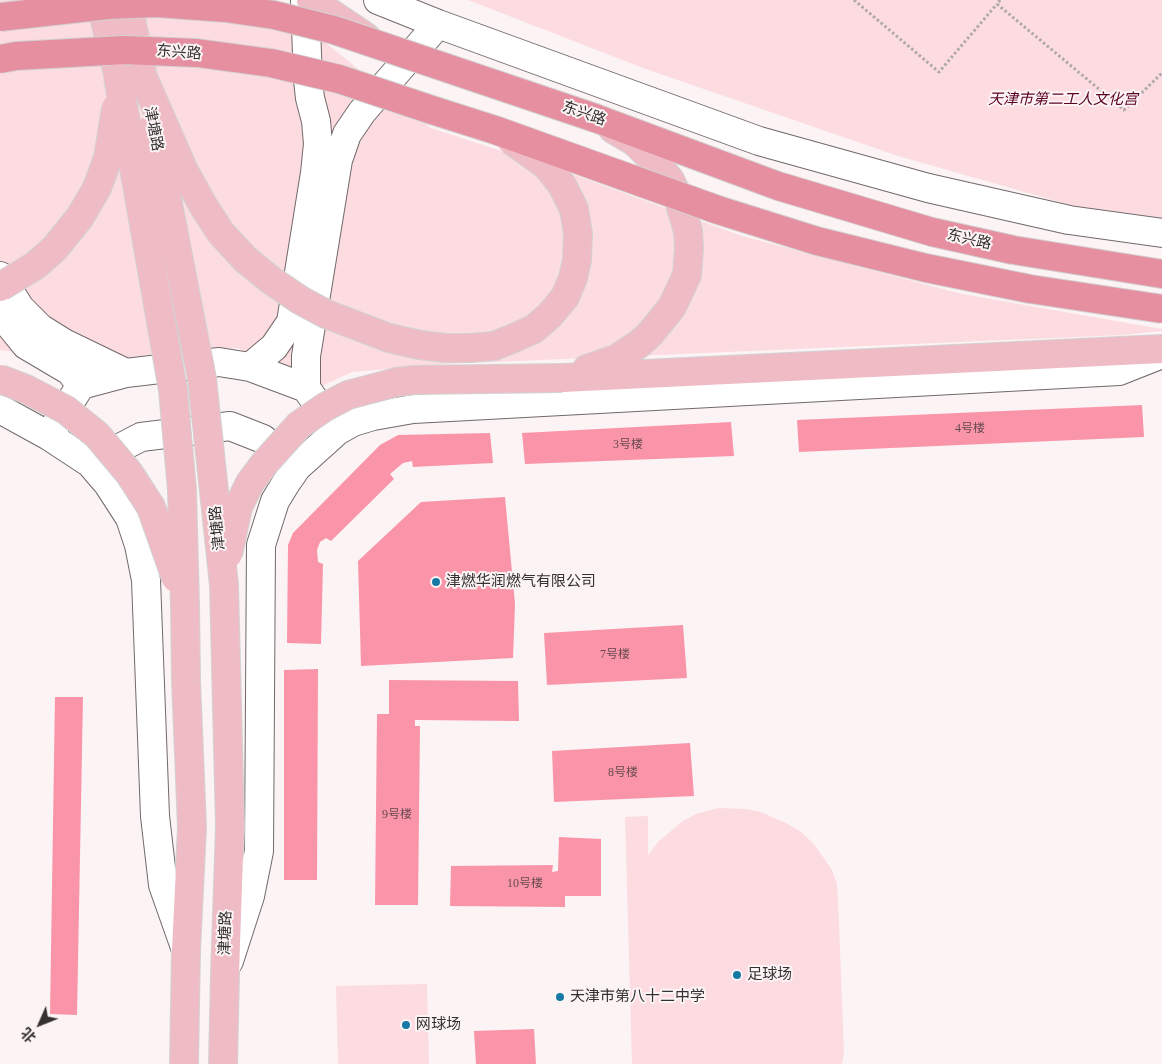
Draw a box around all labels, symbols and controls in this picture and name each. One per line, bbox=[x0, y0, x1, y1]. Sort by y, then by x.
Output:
street label: 东兴路 bbox=[156, 42, 202, 64]
park label: 天津市第二工人文化宫 bbox=[988, 91, 1138, 109]
street label: 东兴路 bbox=[560, 98, 608, 130]
street label: 津塘路 bbox=[140, 105, 166, 153]
street label: 东兴路 bbox=[945, 226, 993, 254]
house number: 4号楼 bbox=[955, 422, 985, 436]
house number: 3号楼 bbox=[613, 438, 643, 452]
street label: 津塘路 bbox=[207, 505, 229, 551]
place label: 津燃华润燃气有限公司 bbox=[446, 573, 596, 591]
marker: 津燃华润燃气有限公司 bbox=[430, 576, 442, 588]
house number: 7号楼 bbox=[600, 648, 630, 662]
house number: 8号楼 bbox=[608, 766, 638, 780]
house number: 9号楼 bbox=[382, 808, 412, 822]
house number: 10号楼 bbox=[507, 877, 543, 891]
street label: 津塘路 bbox=[216, 910, 236, 956]
place label: 足球场 bbox=[747, 966, 792, 984]
marker: 足球场 bbox=[731, 969, 743, 981]
place label: 天津市第八十二中学 bbox=[570, 988, 705, 1006]
marker: 天津市第八十二中学 bbox=[554, 991, 566, 1003]
north arrow bbox=[15, 999, 65, 1049]
place label: 网球场 bbox=[416, 1016, 461, 1034]
marker: 网球场 bbox=[400, 1019, 412, 1031]
text: 北 bbox=[19, 1025, 39, 1045]

